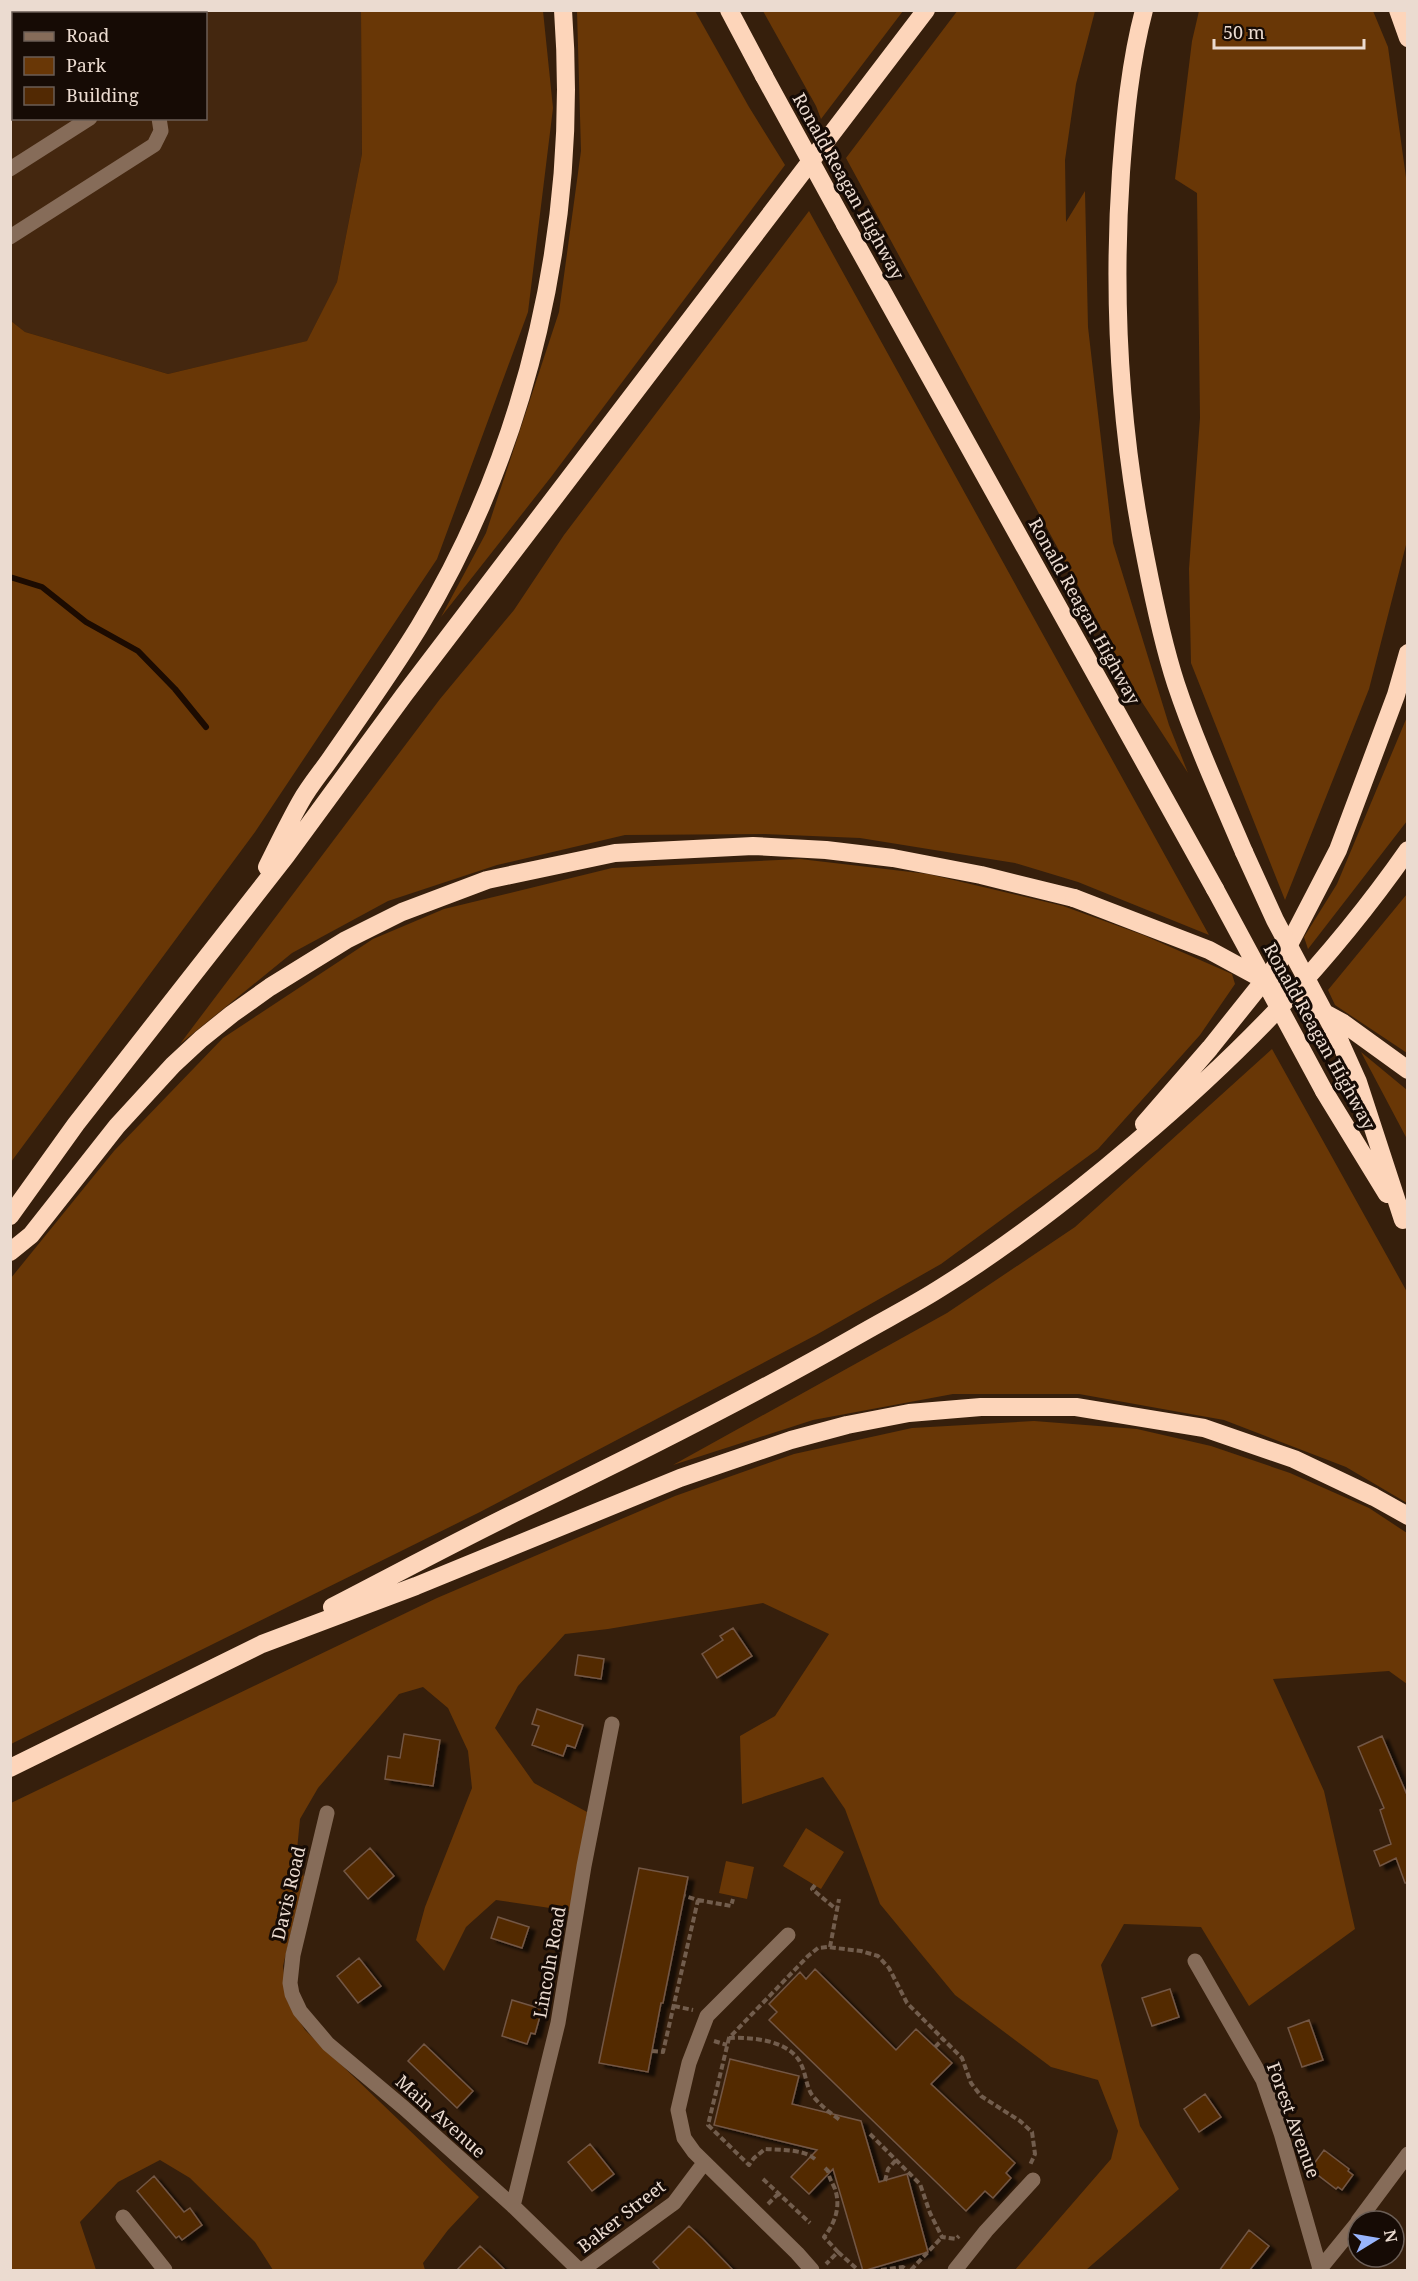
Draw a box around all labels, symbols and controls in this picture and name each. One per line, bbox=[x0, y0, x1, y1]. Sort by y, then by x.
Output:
legend bbox=[12, 12, 207, 120]
scale bar bbox=[1214, 12, 1364, 50]
text: 50 m bbox=[1223, 20, 1265, 44]
text: Road bbox=[66, 23, 109, 47]
text: Park bbox=[66, 53, 106, 77]
text: Building bbox=[66, 83, 139, 107]
street label: Ronald Reagan Highway bbox=[788, 89, 911, 284]
street label: Ronald Reagan Highway bbox=[1024, 514, 1147, 709]
street label: Ronald Reagan Highway bbox=[1259, 939, 1382, 1134]
street label: Davis Road bbox=[266, 1844, 310, 1942]
street label: Lincoln Road bbox=[527, 1904, 571, 2020]
street label: Forest Avenue bbox=[1262, 2059, 1326, 2181]
street label: Main Avenue bbox=[391, 2069, 491, 2163]
street label: Baker Street bbox=[572, 2174, 670, 2258]
north arrow bbox=[1346, 2209, 1406, 2269]
text: N bbox=[1379, 2228, 1403, 2245]

